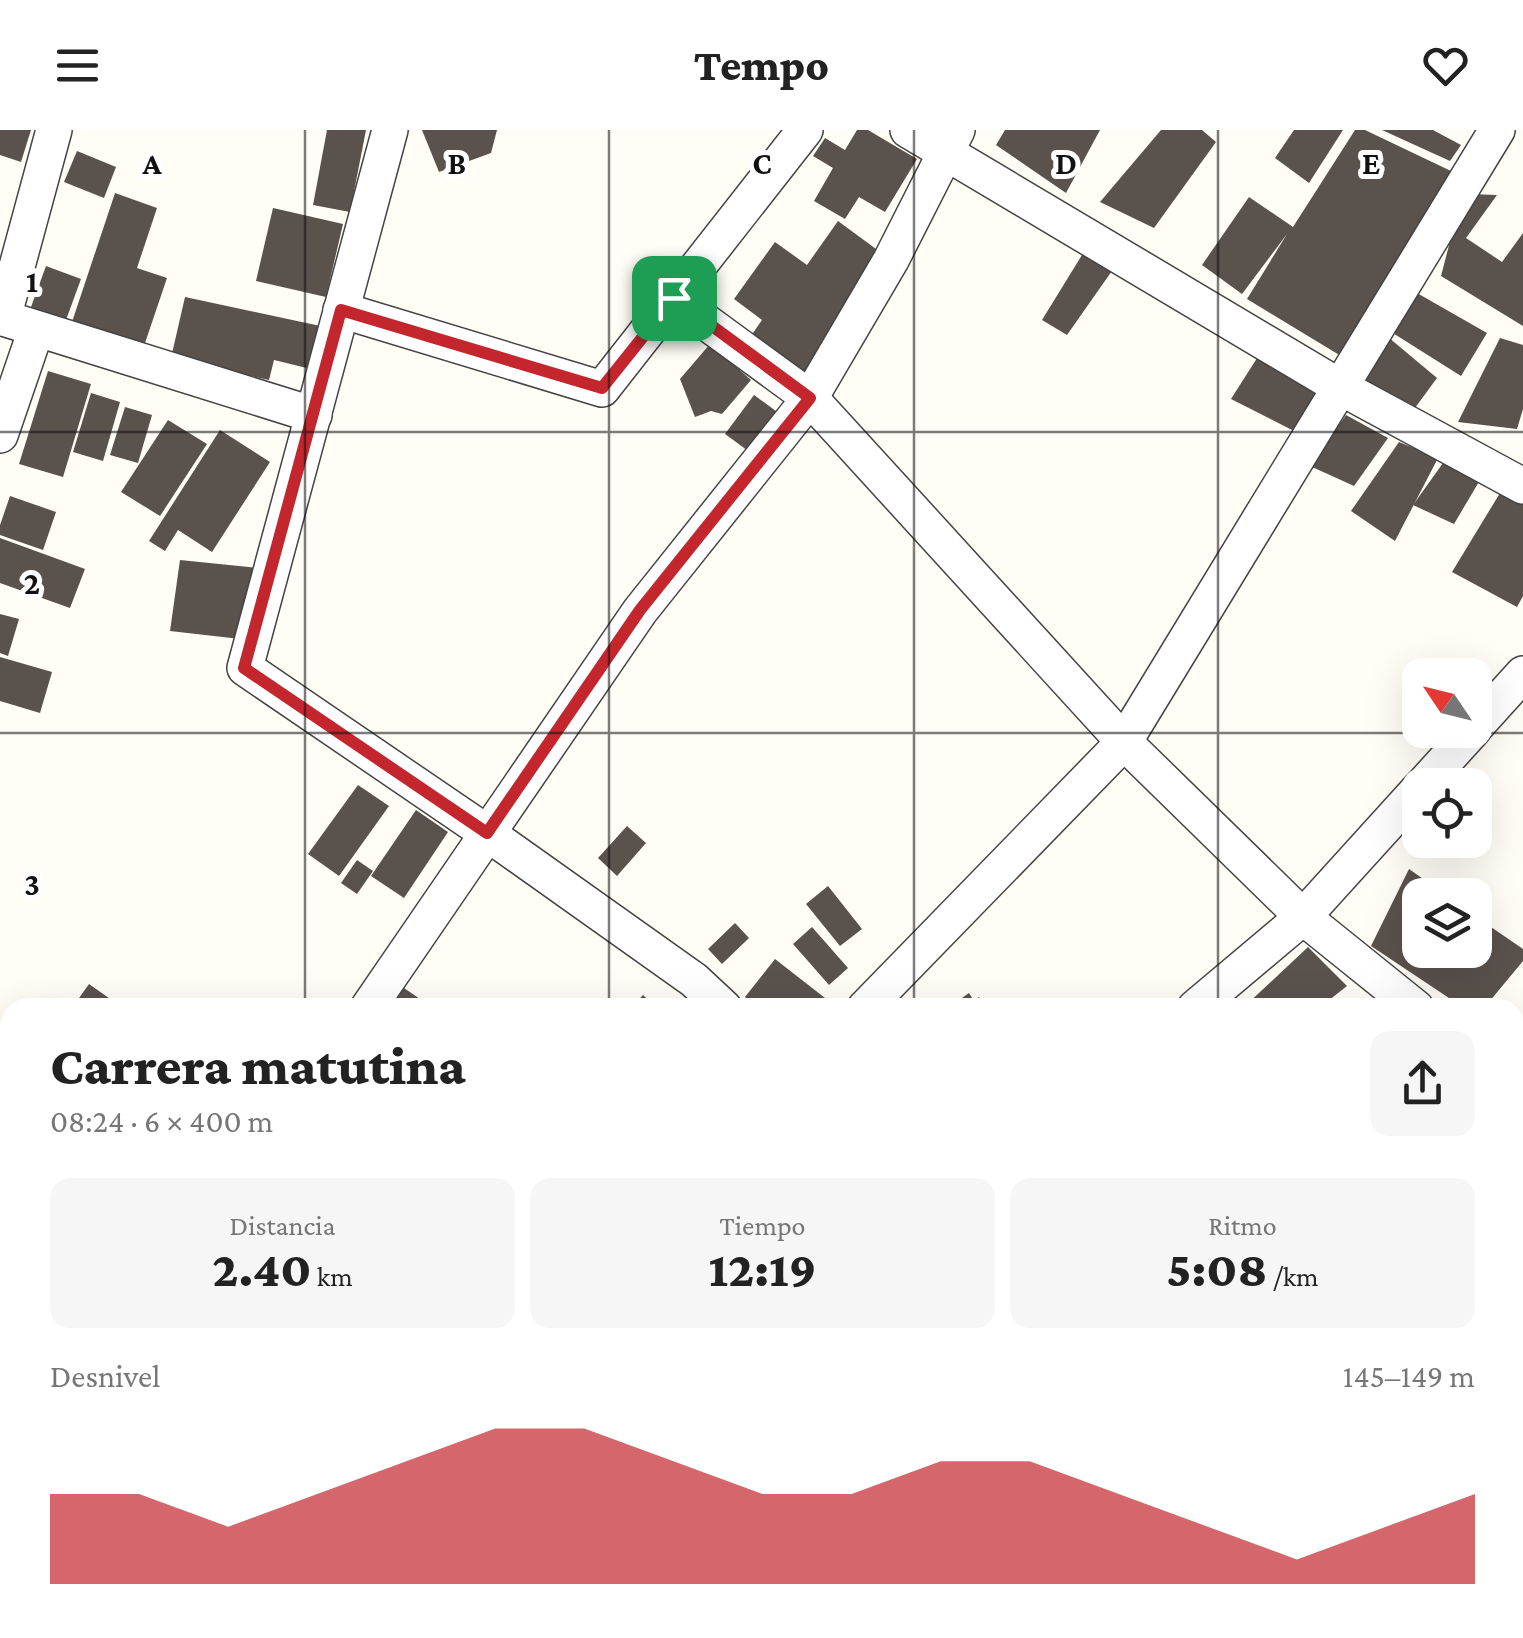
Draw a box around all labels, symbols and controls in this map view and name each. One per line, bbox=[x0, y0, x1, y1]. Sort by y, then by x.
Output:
icon: menu bbox=[50, 38, 105, 93]
icon: heart bbox=[1418, 38, 1473, 93]
text: Tempo bbox=[694, 40, 829, 90]
text: A bbox=[141, 145, 162, 181]
text: B bbox=[448, 145, 466, 181]
text: C bbox=[752, 145, 772, 181]
text: D bbox=[1055, 145, 1077, 181]
text: E bbox=[1362, 145, 1380, 181]
pin bbox=[632, 256, 717, 341]
text: 1 bbox=[26, 263, 38, 299]
icon: arrive bbox=[647, 271, 702, 326]
text: 2 bbox=[24, 565, 40, 601]
north arrow bbox=[1402, 658, 1492, 748]
map controls bbox=[1402, 658, 1492, 968]
button: locate bbox=[1402, 768, 1492, 858]
text: 3 bbox=[24, 866, 40, 902]
button: layers bbox=[1402, 878, 1492, 968]
button: share bbox=[1370, 1031, 1475, 1136]
text: Carrera matutina bbox=[50, 1035, 466, 1096]
text: 08:24 · 6 × 400 m bbox=[50, 1103, 273, 1139]
text: Distancia bbox=[229, 1210, 336, 1241]
text: Tiempo bbox=[720, 1210, 805, 1241]
text: Ritmo bbox=[1208, 1210, 1277, 1241]
text: 2.40 bbox=[212, 1241, 312, 1297]
text: 12:19 bbox=[708, 1241, 817, 1297]
text: 5:08 bbox=[1166, 1241, 1267, 1297]
text: km bbox=[312, 1261, 353, 1292]
text: /km bbox=[1267, 1261, 1319, 1292]
text: Desnivel bbox=[50, 1358, 160, 1394]
text: 145–149 m bbox=[1343, 1358, 1475, 1394]

